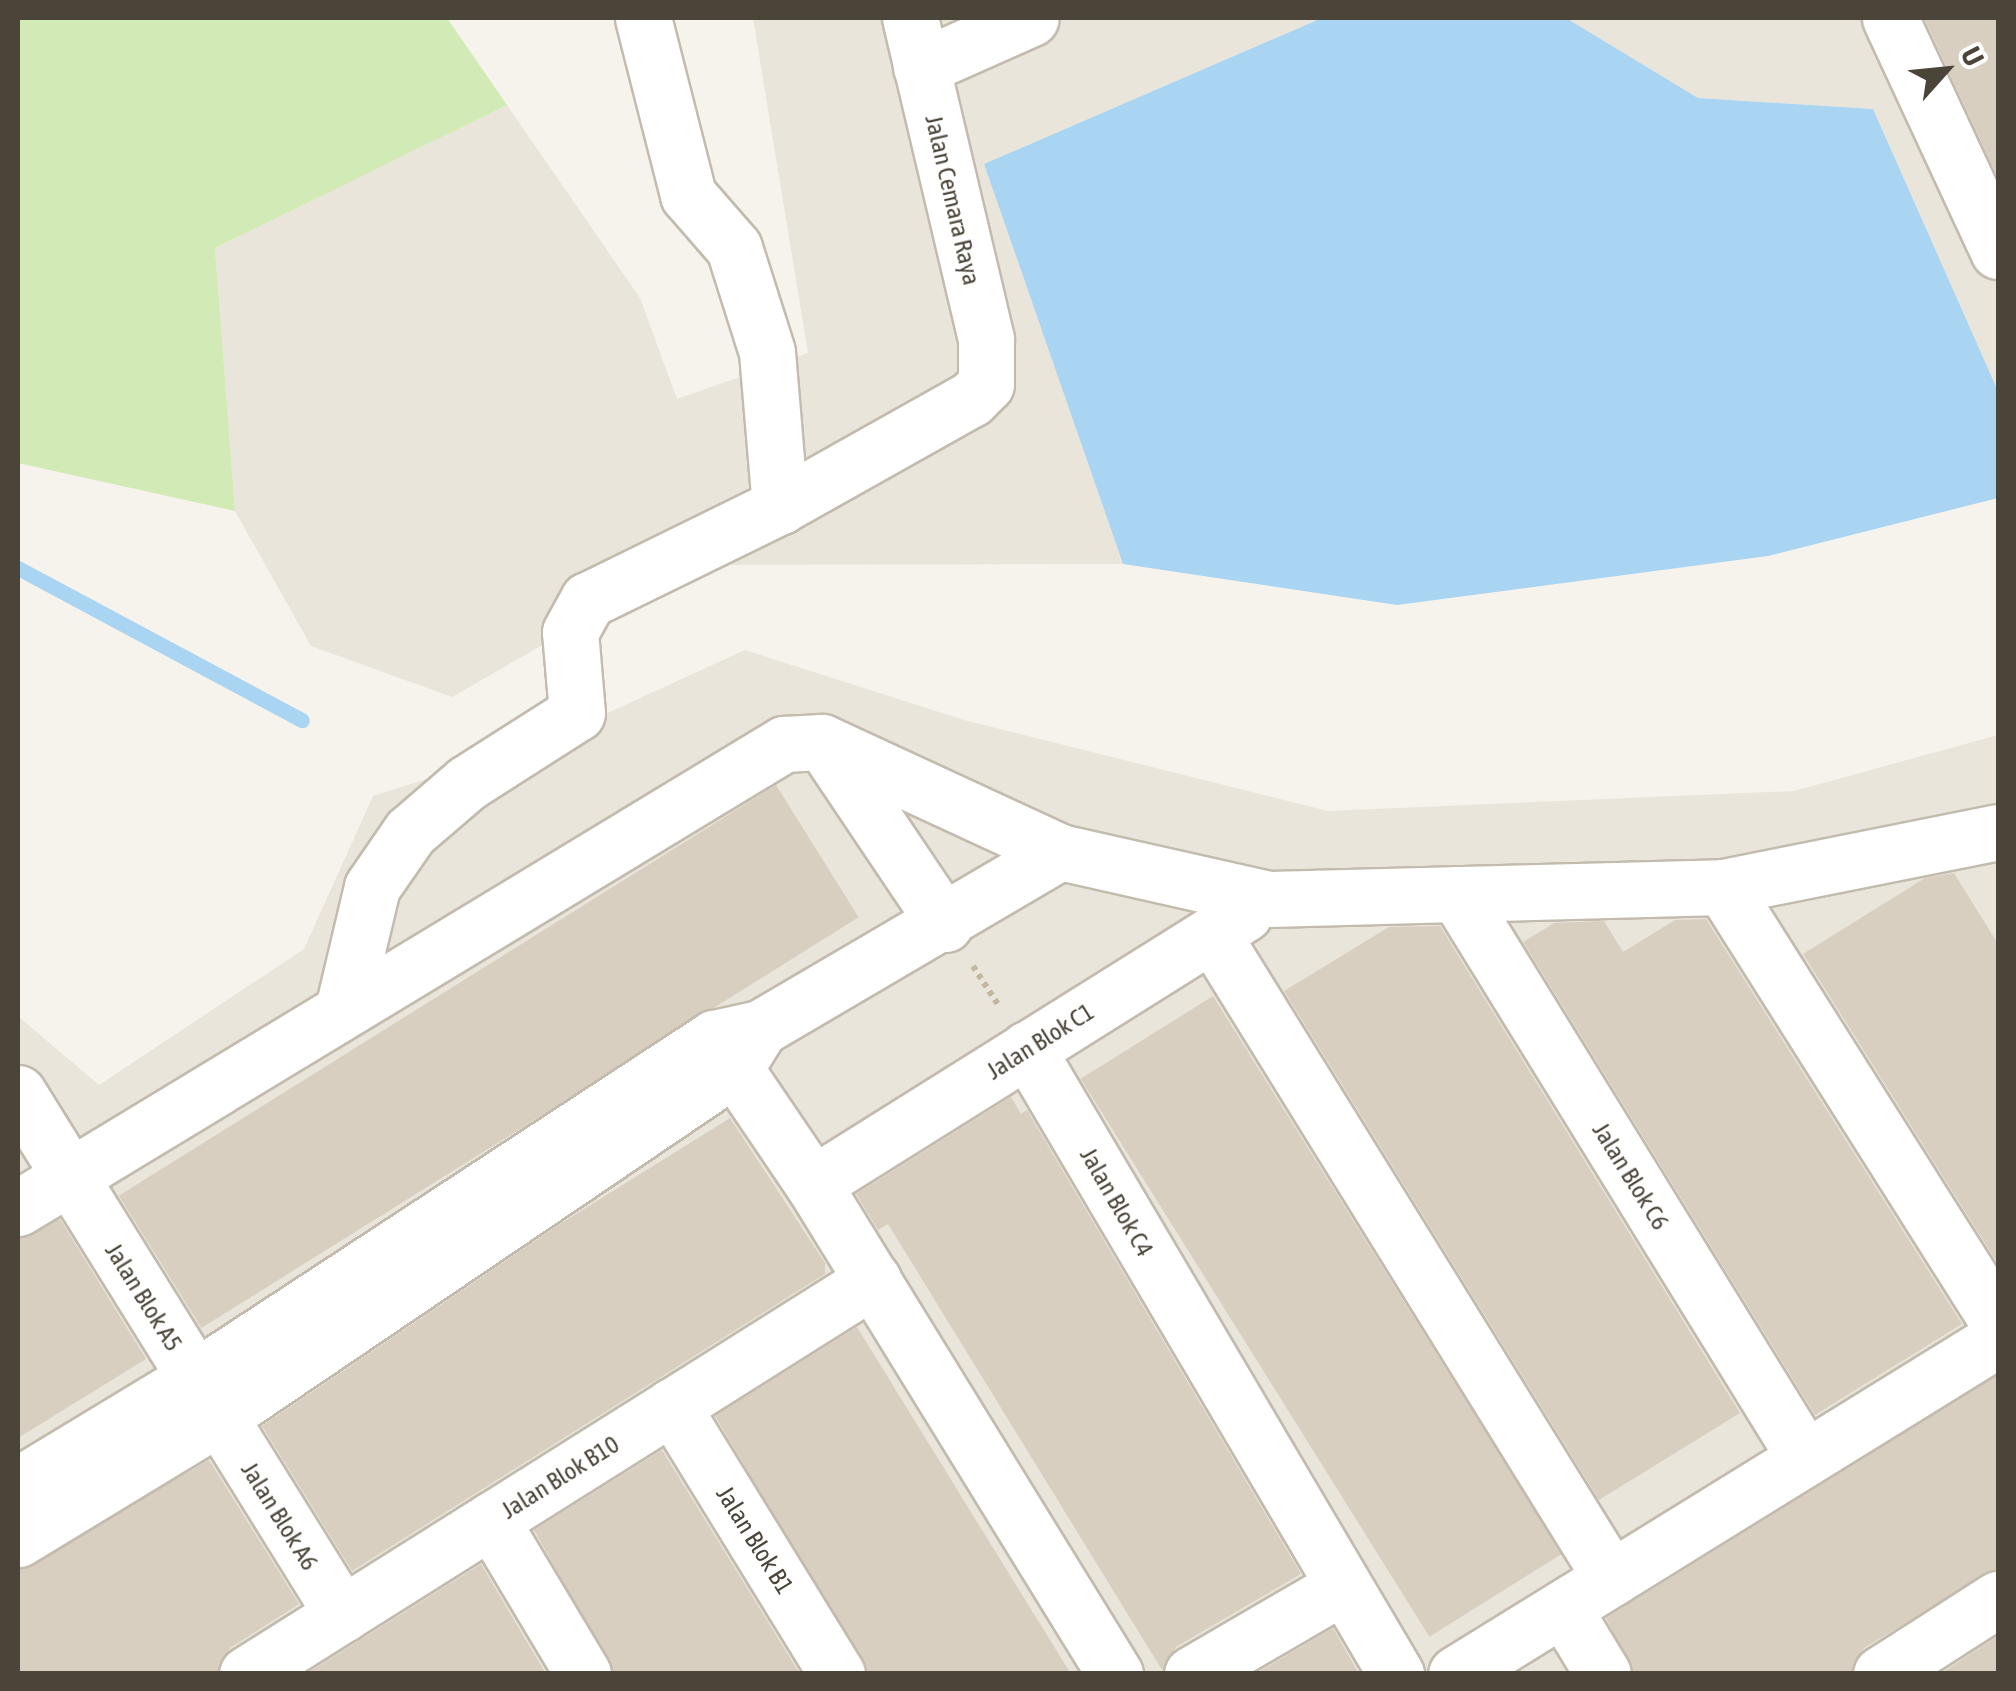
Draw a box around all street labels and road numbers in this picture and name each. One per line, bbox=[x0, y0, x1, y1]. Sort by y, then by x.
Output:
street label: Jalan Cemara Raya bbox=[919, 112, 987, 288]
street label: Jalan Blok C1 bbox=[981, 996, 1099, 1086]
street label: Jalan Blok C6 bbox=[1586, 1117, 1676, 1235]
street label: Jalan Blok C4 bbox=[1074, 1142, 1160, 1262]
street label: Jalan Blok A5 bbox=[99, 1237, 189, 1357]
street label: Jalan Blok B10 bbox=[496, 1429, 624, 1525]
street label: Jalan Blok A6 bbox=[235, 1456, 325, 1576]
street label: Jalan Blok B1 bbox=[710, 1481, 800, 1599]

